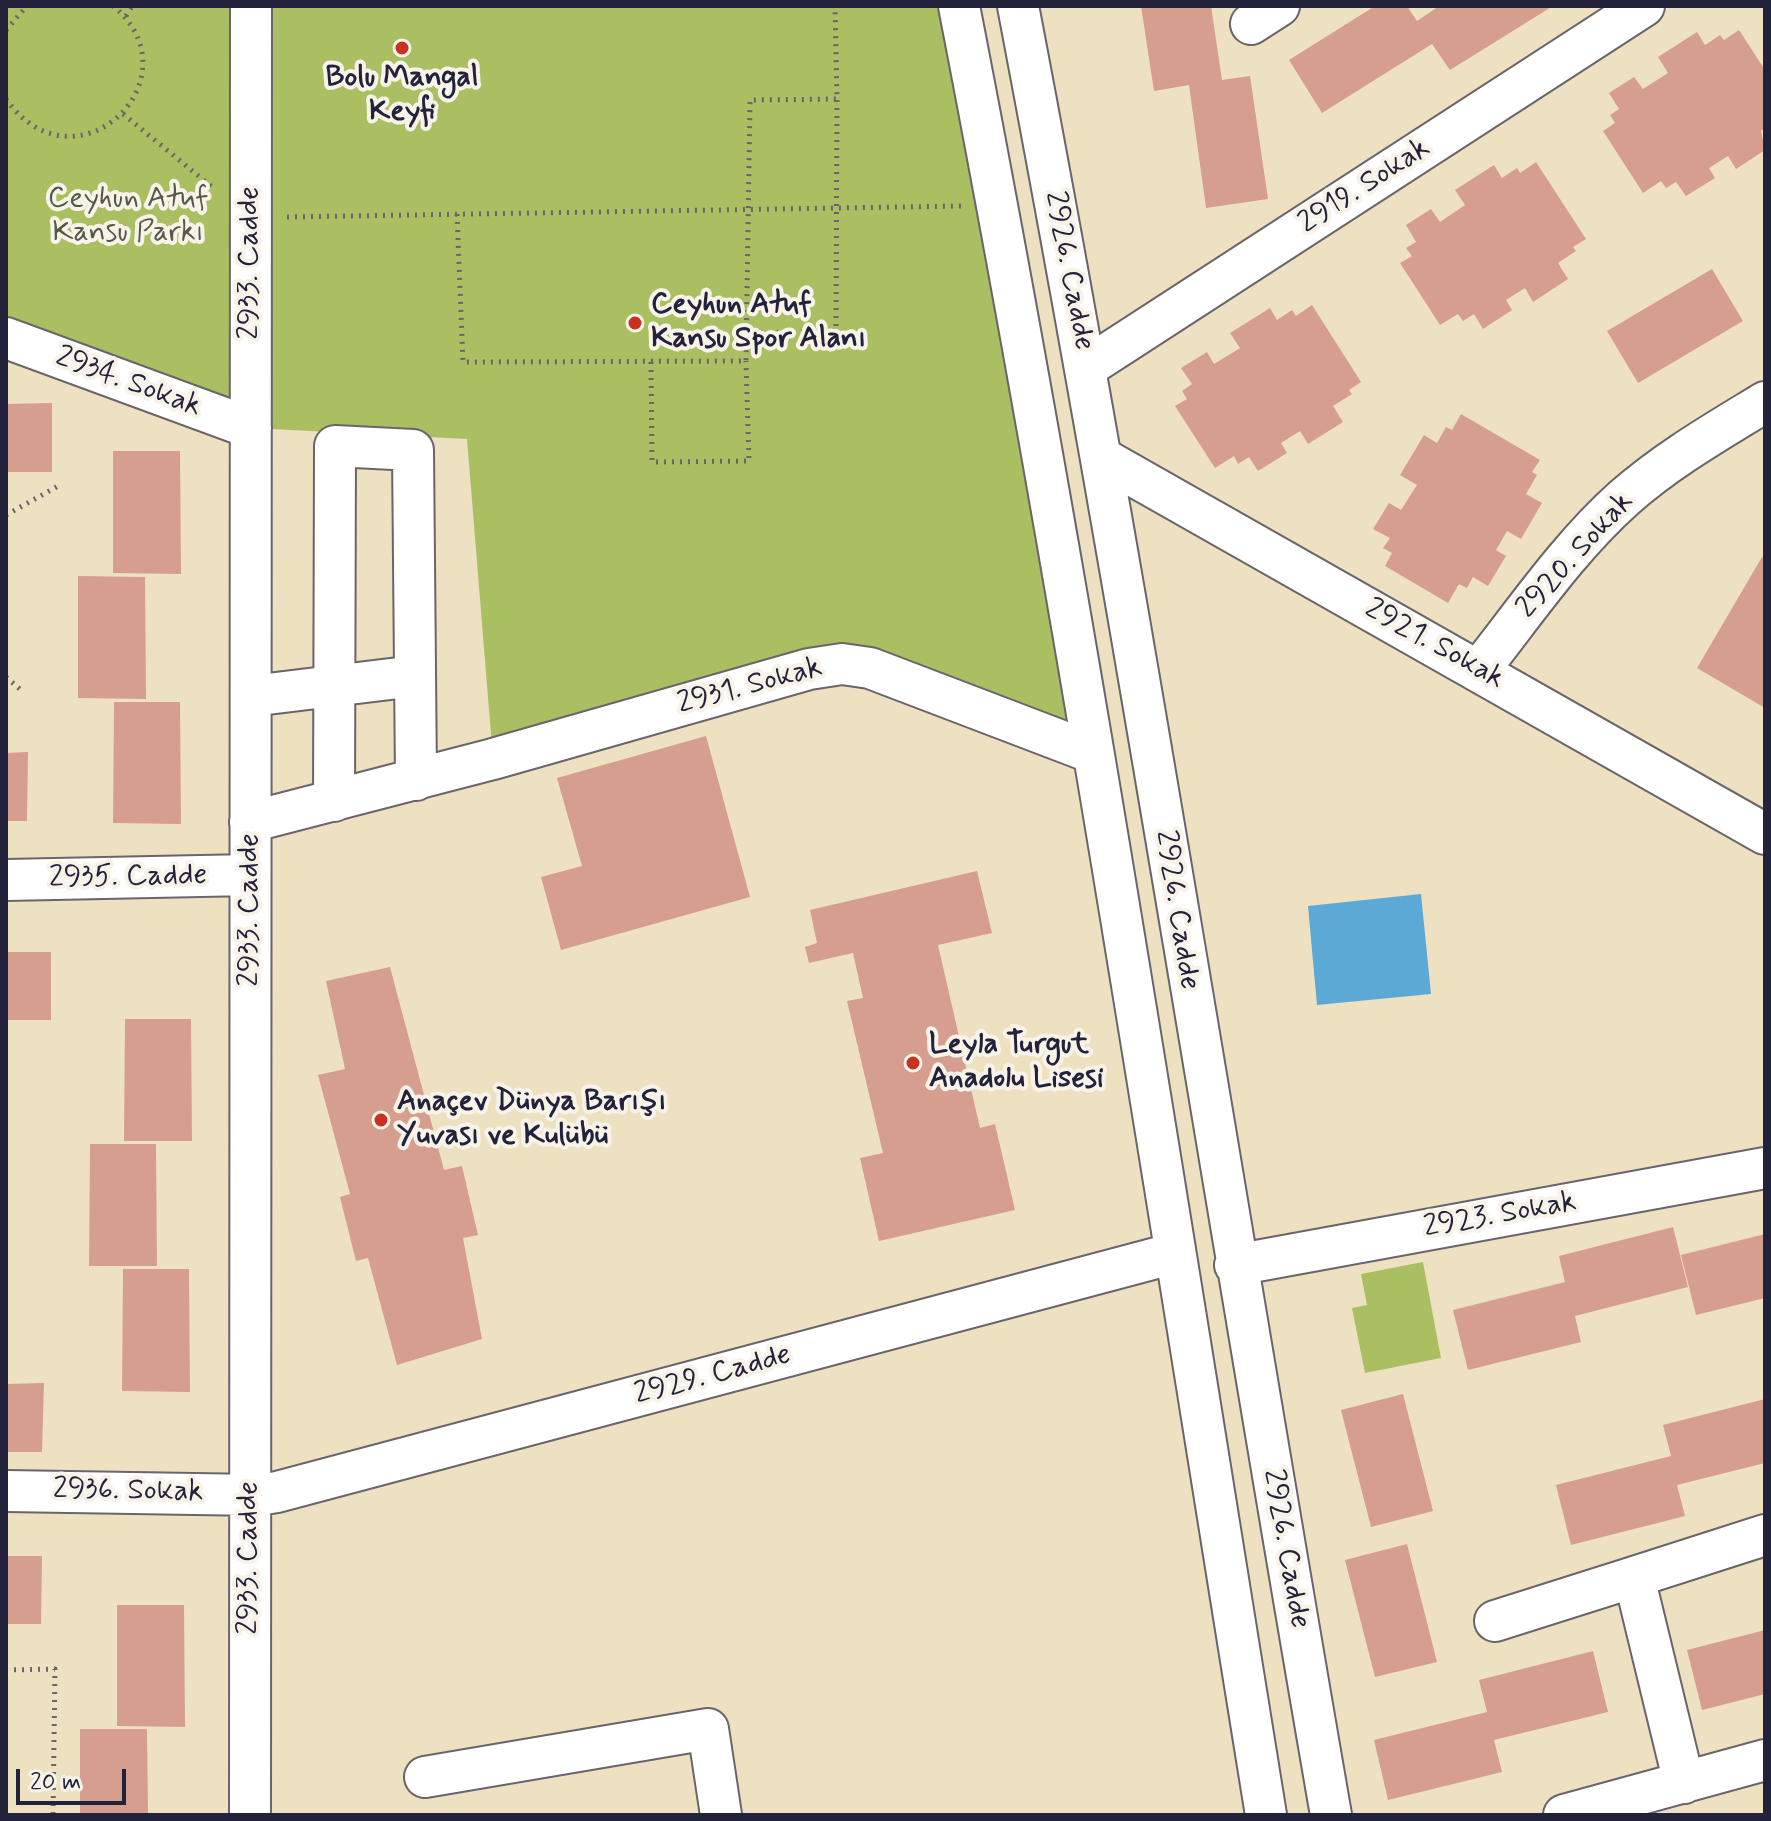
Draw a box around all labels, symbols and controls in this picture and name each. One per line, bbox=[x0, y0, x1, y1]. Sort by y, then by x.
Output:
marker: Bolu Mangal Keyfi bbox=[393, 39, 411, 57]
place label: Bolu Mangal Keyfi bbox=[326, 61, 478, 132]
street label: 2919. Sokak bbox=[1293, 131, 1437, 243]
park label: Ceyhun Atuf Kansu Parkı bbox=[48, 182, 208, 252]
street label: 2933. Cadde bbox=[233, 186, 269, 340]
street label: 2926. Cadde bbox=[1035, 188, 1101, 354]
place label: Ceyhun Atuf Kansu Spor Alanı bbox=[651, 288, 866, 358]
marker: Ceyhun Atuf Kansu Spor Alanı bbox=[626, 314, 644, 332]
street label: 2934. Sokak bbox=[50, 340, 206, 426]
street label: 2920. Sokak bbox=[1510, 485, 1642, 627]
street label: 2921. Sokak bbox=[1358, 592, 1510, 698]
street label: 2931. Sokak bbox=[674, 650, 826, 724]
street label: 2926. Cadde bbox=[1146, 828, 1206, 992]
street label: 2933. Cadde bbox=[233, 833, 269, 987]
street label: 2935. Cadde bbox=[49, 859, 207, 897]
place label: Leyla Turgut Anadolu Lisesi bbox=[929, 1028, 1104, 1098]
marker: Leyla Turgut Anadolu Lisesi bbox=[904, 1054, 922, 1072]
place label: Anaçev Dünya Barışı Yuvası ve Kulübü bbox=[397, 1085, 666, 1156]
marker: Anaçev Dünya Barışı Yuvası ve Kulübü bbox=[372, 1111, 390, 1129]
street label: 2923. Sokak bbox=[1421, 1185, 1579, 1247]
street label: 2929. Cadde bbox=[631, 1338, 795, 1414]
street label: 2926. Cadde bbox=[1253, 1467, 1317, 1631]
street label: 2936. Sokak bbox=[52, 1473, 204, 1511]
street label: 2933. Cadde bbox=[232, 1481, 268, 1635]
scale bar bbox=[20, 1753, 130, 1803]
text: 20 m bbox=[30, 1767, 81, 1798]

